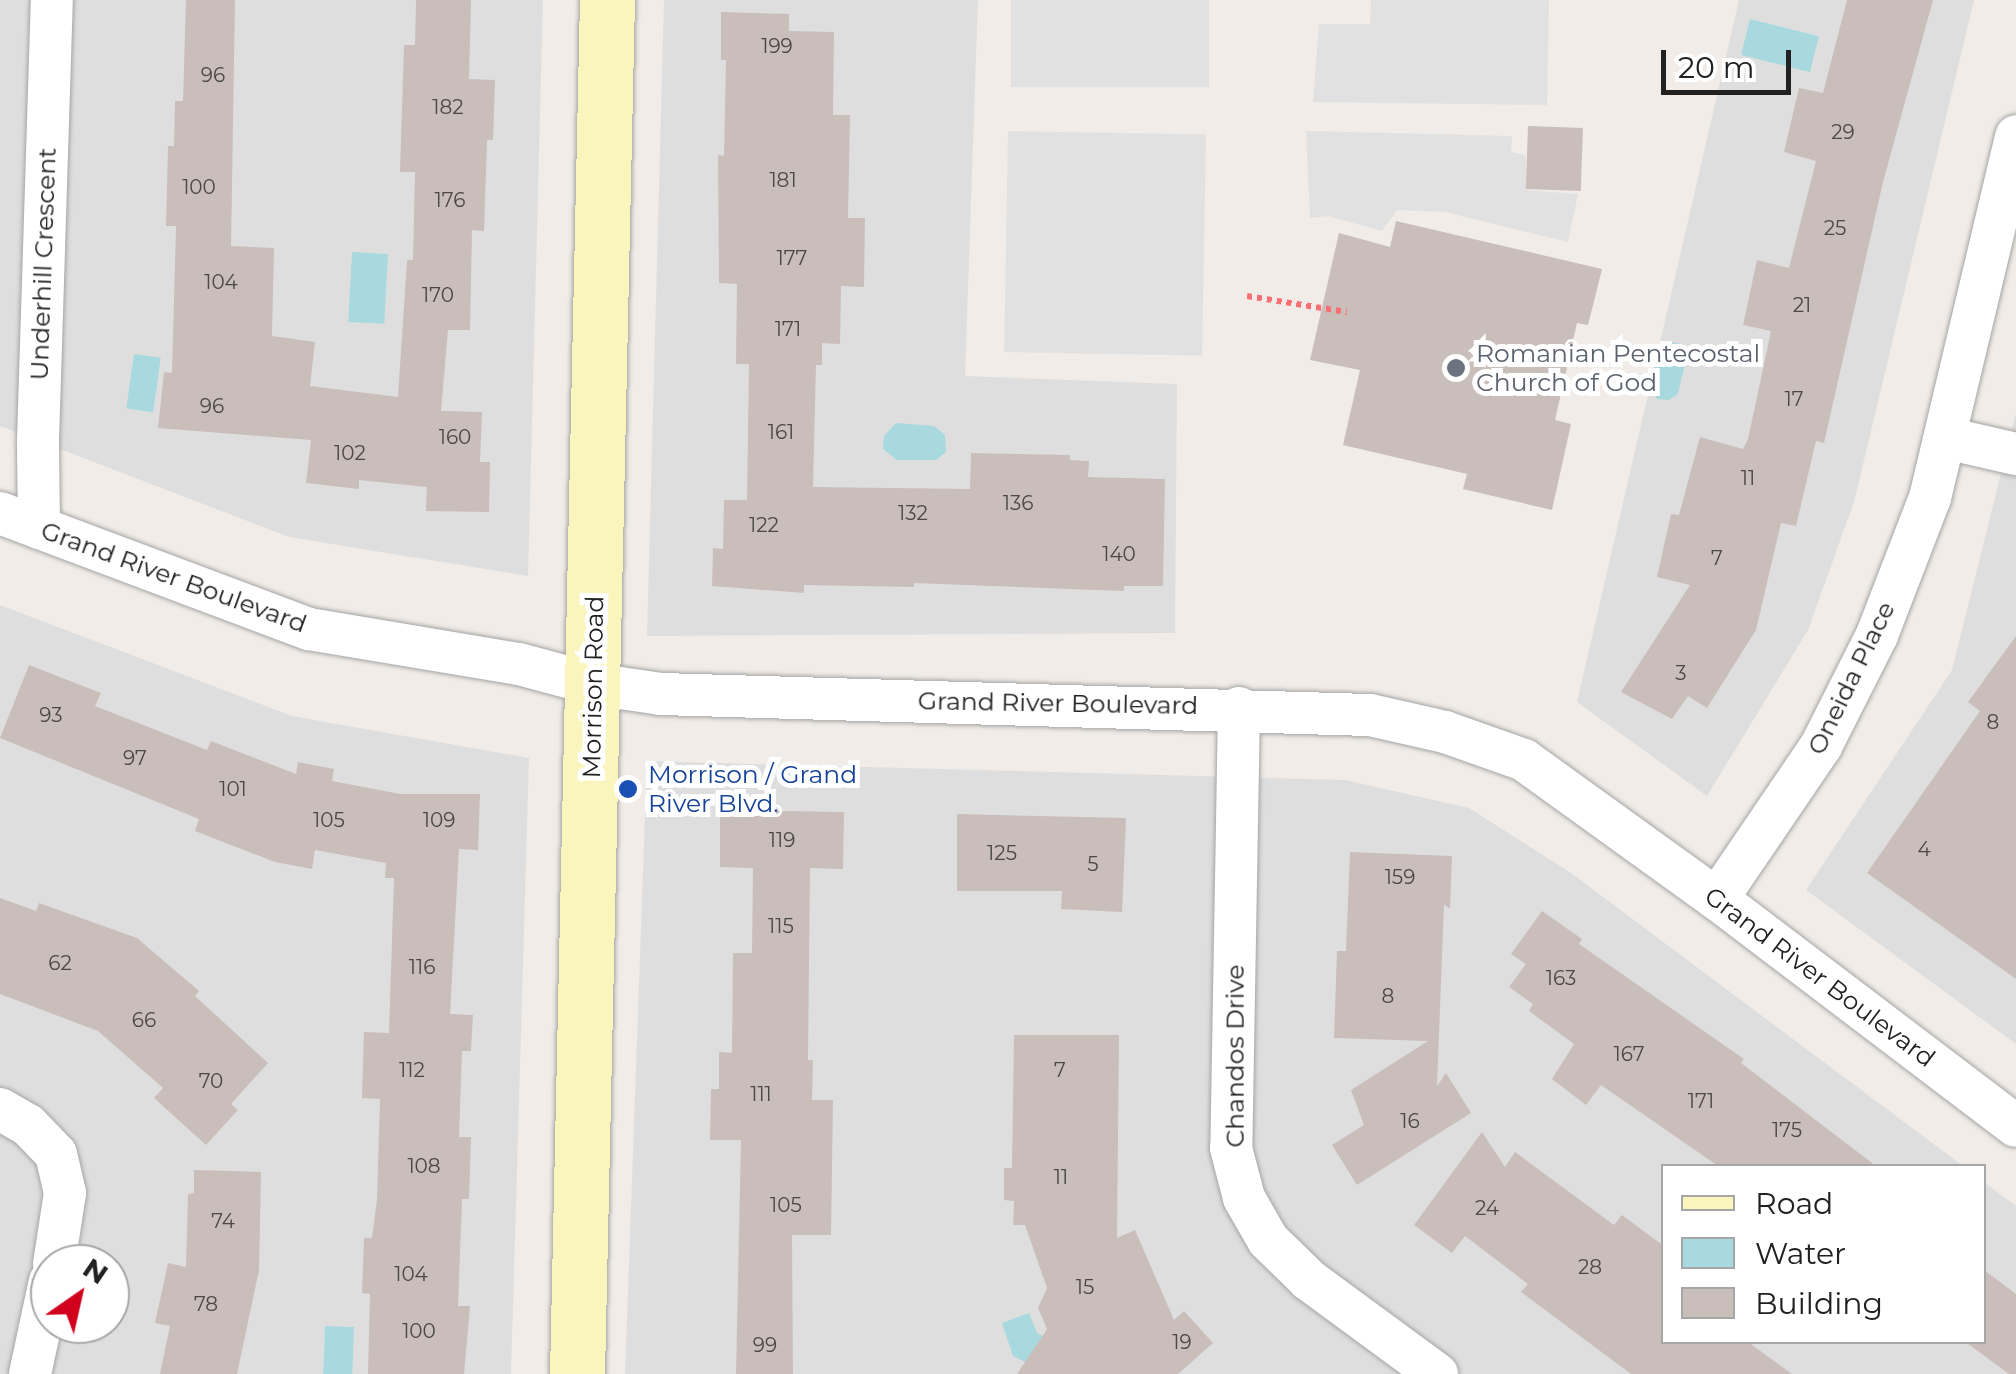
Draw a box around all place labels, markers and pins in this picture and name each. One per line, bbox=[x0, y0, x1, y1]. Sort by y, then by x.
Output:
place label: Romanian Pentecostal Church of God bbox=[1476, 339, 1760, 398]
marker: Romanian Pentecostal Church of God bbox=[1445, 357, 1467, 379]
place label: Morrison / Grand River Blvd. bbox=[648, 760, 857, 819]
marker: Morrison / Grand River Blvd. bbox=[617, 778, 639, 800]

